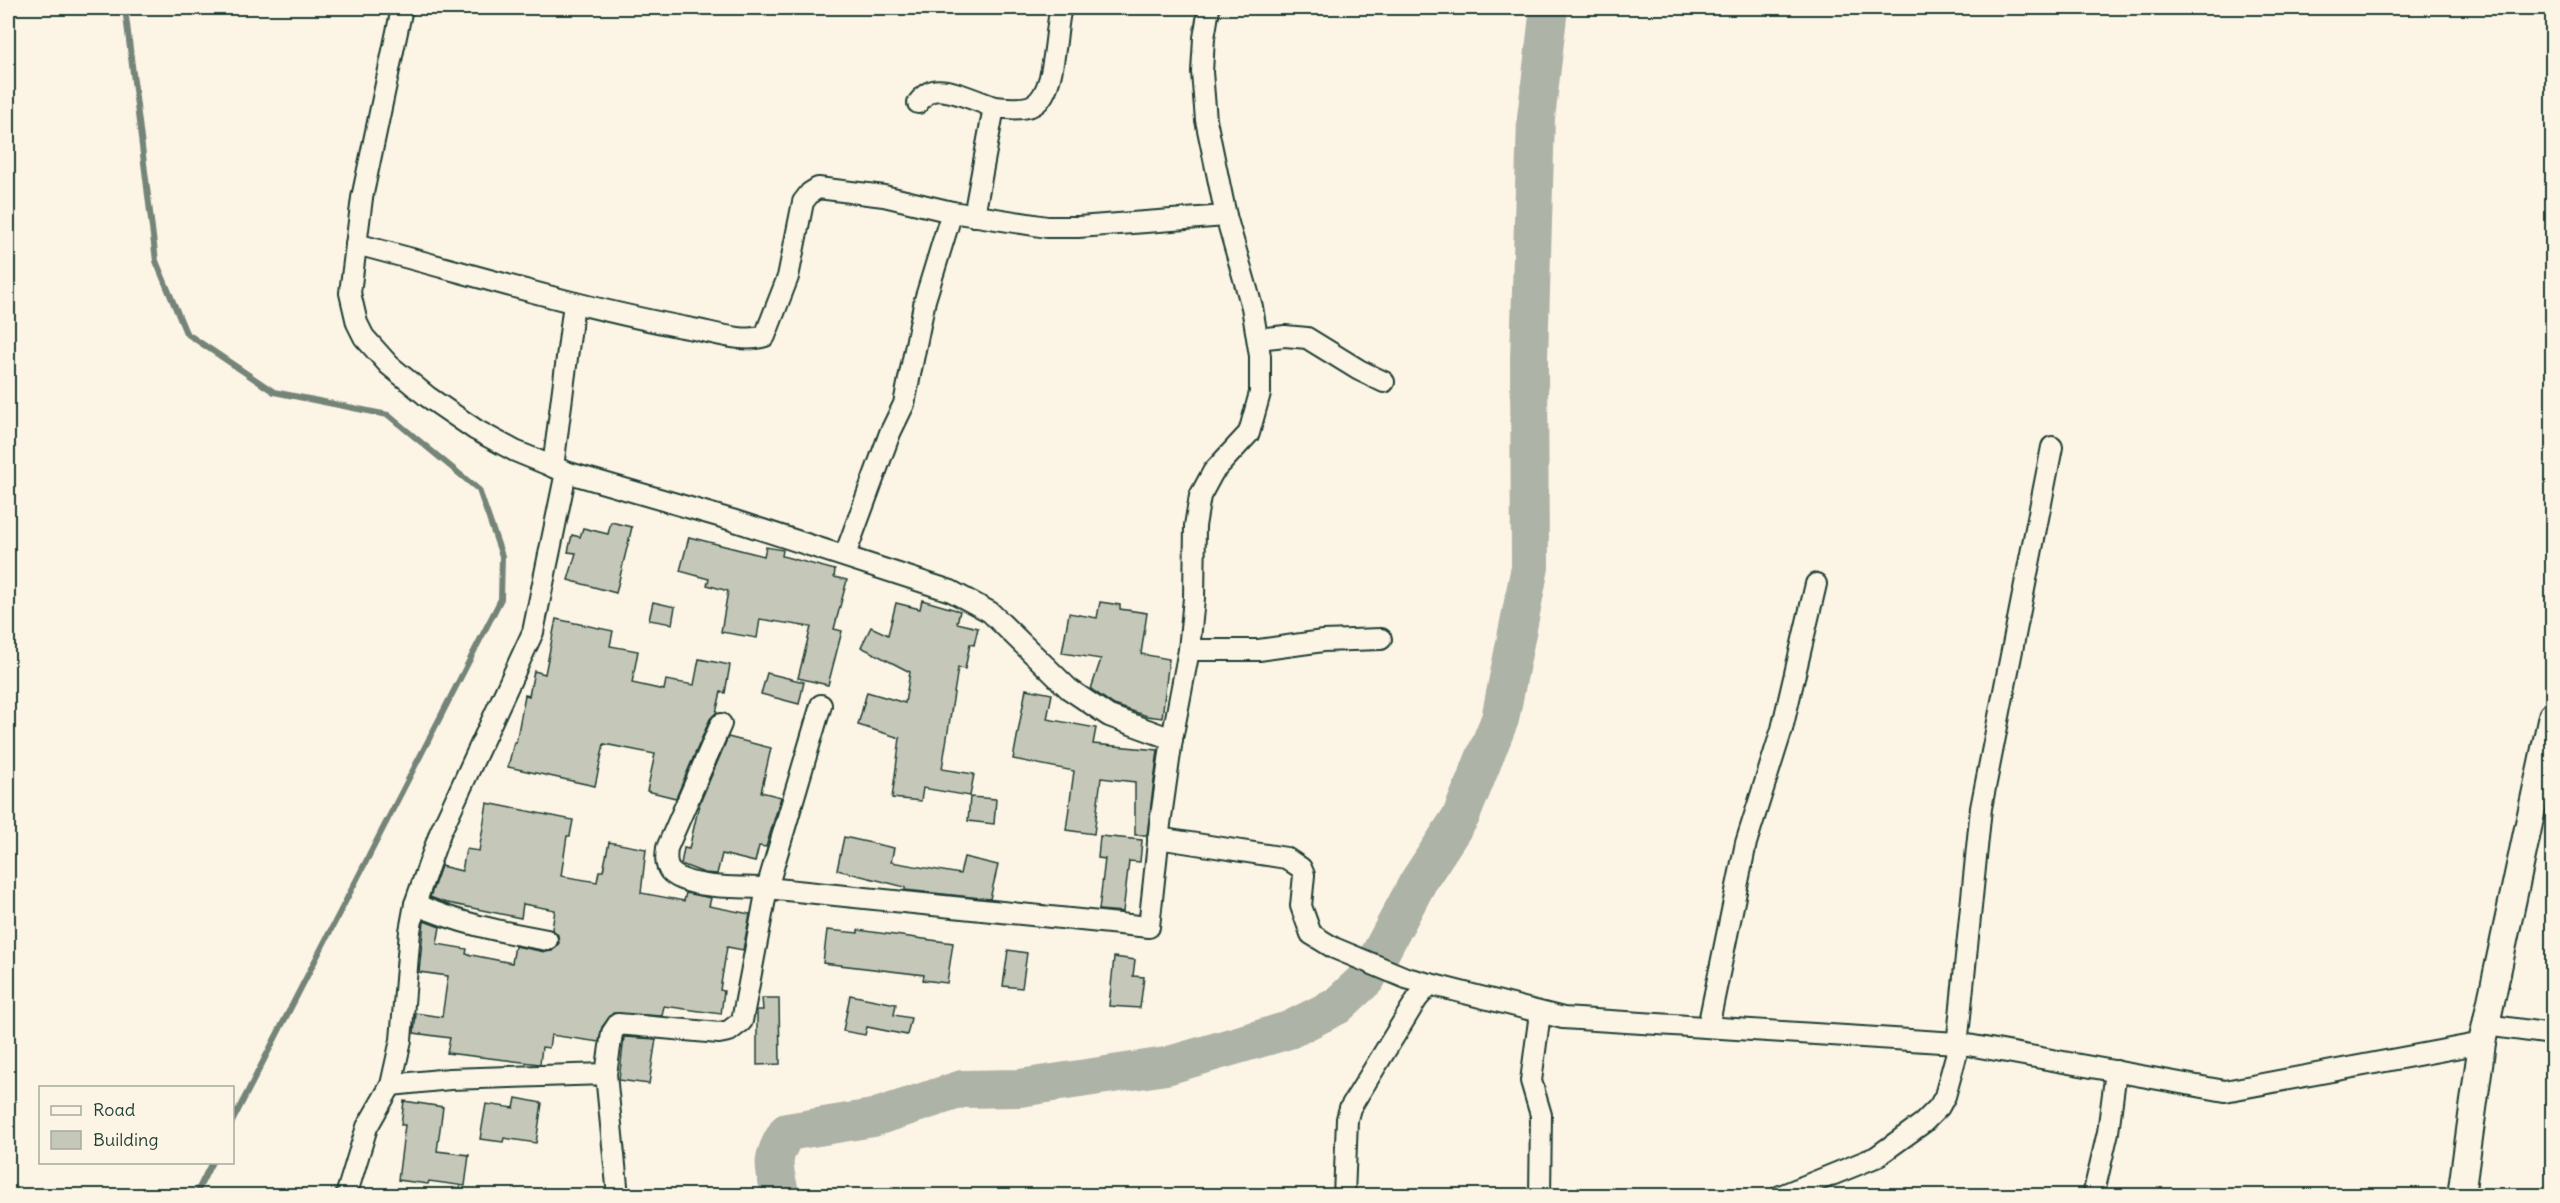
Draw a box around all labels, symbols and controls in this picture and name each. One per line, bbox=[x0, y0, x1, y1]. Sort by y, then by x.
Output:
legend bbox=[39, 1086, 234, 1164]
text: Road bbox=[93, 1098, 136, 1121]
text: Building bbox=[93, 1128, 158, 1151]

